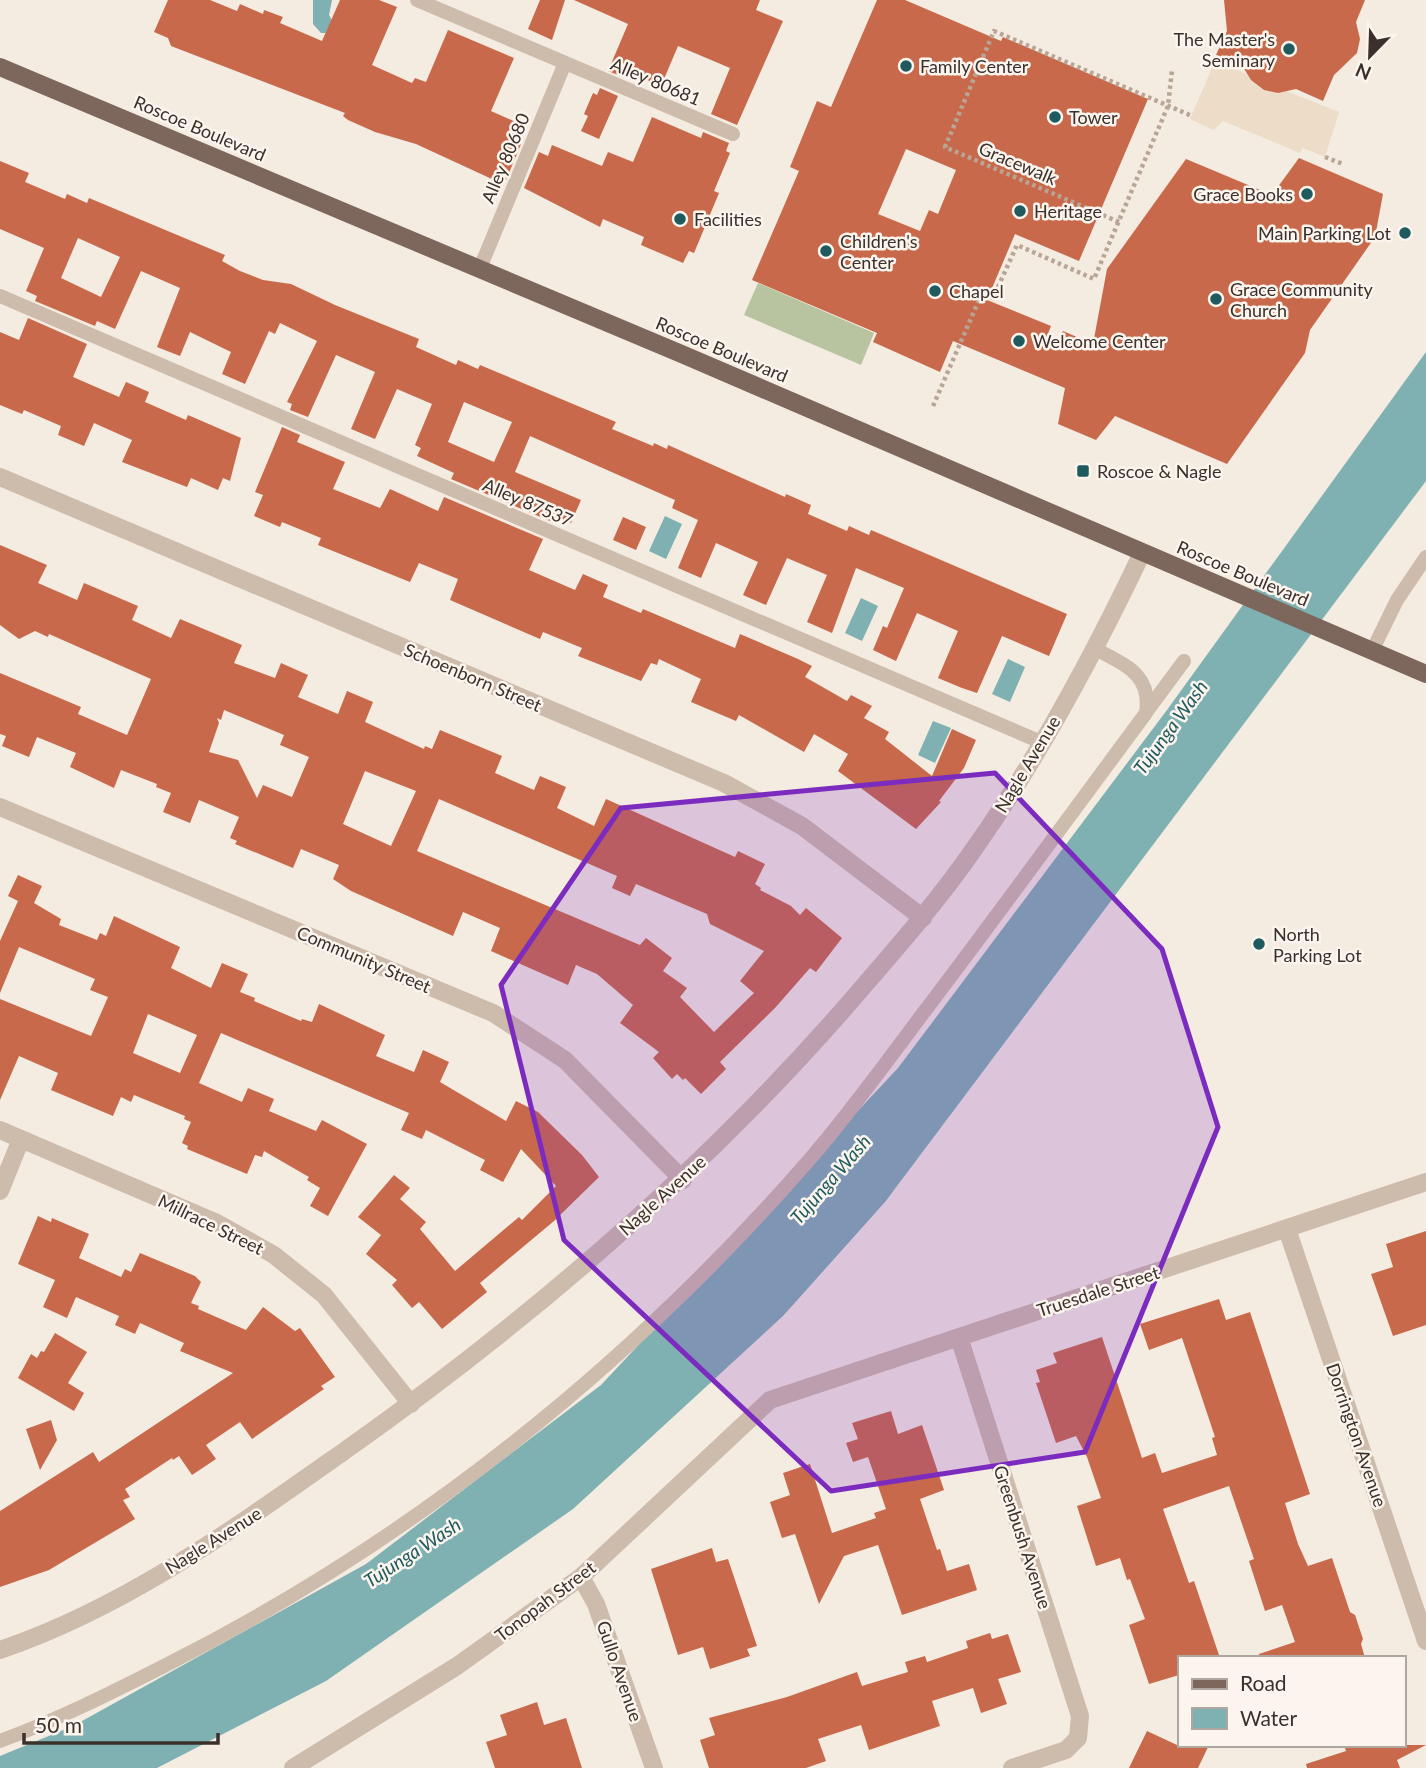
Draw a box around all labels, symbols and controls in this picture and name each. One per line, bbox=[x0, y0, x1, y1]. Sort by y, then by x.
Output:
north arrow bbox=[1335, 21, 1405, 91]
place label: The Master's Seminary bbox=[1173, 28, 1276, 71]
marker: The Master's Seminary bbox=[1281, 41, 1297, 57]
street label: Alley 80681 bbox=[608, 52, 704, 110]
place label: Family Center bbox=[920, 55, 1029, 77]
marker: Family Center bbox=[898, 58, 914, 74]
text: N bbox=[1352, 59, 1374, 86]
street label: Roscoe Boulevard bbox=[131, 90, 269, 166]
place label: Tower bbox=[1069, 106, 1118, 128]
marker: Tower bbox=[1047, 109, 1063, 125]
street label: Alley 80680 bbox=[476, 110, 534, 206]
street label: Gracewalk bbox=[976, 137, 1061, 190]
place label: Grace Books bbox=[1193, 183, 1293, 205]
marker: Grace Books bbox=[1299, 186, 1315, 202]
place label: Heritage bbox=[1034, 200, 1102, 222]
marker: Heritage bbox=[1012, 203, 1028, 219]
place label: Facilities bbox=[694, 208, 762, 230]
marker: Facilities bbox=[672, 211, 688, 227]
place label: Main Parking Lot bbox=[1258, 222, 1392, 244]
marker: Main Parking Lot bbox=[1397, 225, 1413, 241]
place label: Children's Center bbox=[840, 230, 918, 273]
marker: Children's Center bbox=[818, 243, 834, 259]
place label: Grace Community Church bbox=[1230, 278, 1373, 321]
place label: Chapel bbox=[949, 280, 1004, 302]
marker: Chapel bbox=[927, 283, 943, 299]
marker: Grace Community Church bbox=[1208, 291, 1224, 307]
street label: Roscoe Boulevard bbox=[653, 311, 791, 387]
place label: Welcome Center bbox=[1033, 330, 1166, 352]
marker: Welcome Center bbox=[1011, 333, 1027, 349]
place label: Roscoe & Nagle bbox=[1097, 460, 1221, 482]
marker: Roscoe & Nagle bbox=[1075, 463, 1091, 479]
street label: Alley 87537 bbox=[480, 473, 576, 531]
street label: Roscoe Boulevard bbox=[1174, 535, 1312, 611]
street label: Schoenborn Street bbox=[401, 638, 545, 716]
water label: Tujunga Wash bbox=[1128, 675, 1212, 779]
street label: Nagle Avenue bbox=[989, 712, 1065, 816]
street label: Community Street bbox=[294, 921, 435, 997]
place label: North Parking Lot bbox=[1273, 923, 1362, 966]
marker: North Parking Lot bbox=[1251, 936, 1267, 952]
water label: Tujunga Wash bbox=[785, 1130, 875, 1228]
street label: Nagle Avenue bbox=[614, 1150, 710, 1240]
street label: Millrace Street bbox=[155, 1189, 268, 1259]
street label: Truesdale Street bbox=[1034, 1261, 1162, 1321]
street label: Dorrington Avenue bbox=[1322, 1360, 1392, 1510]
street label: Greenbush Avenue bbox=[989, 1462, 1057, 1612]
street label: Nagle Avenue bbox=[161, 1502, 265, 1578]
water label: Tujunga Wash bbox=[359, 1512, 465, 1592]
street label: Tonopah Street bbox=[490, 1556, 600, 1646]
street label: Gullo Avenue bbox=[592, 1618, 648, 1724]
legend bbox=[1178, 1656, 1405, 1747]
text: Road bbox=[1240, 1670, 1287, 1695]
scale bar bbox=[24, 1702, 219, 1746]
text: Water bbox=[1240, 1705, 1297, 1730]
text: 50 m bbox=[35, 1712, 82, 1737]

